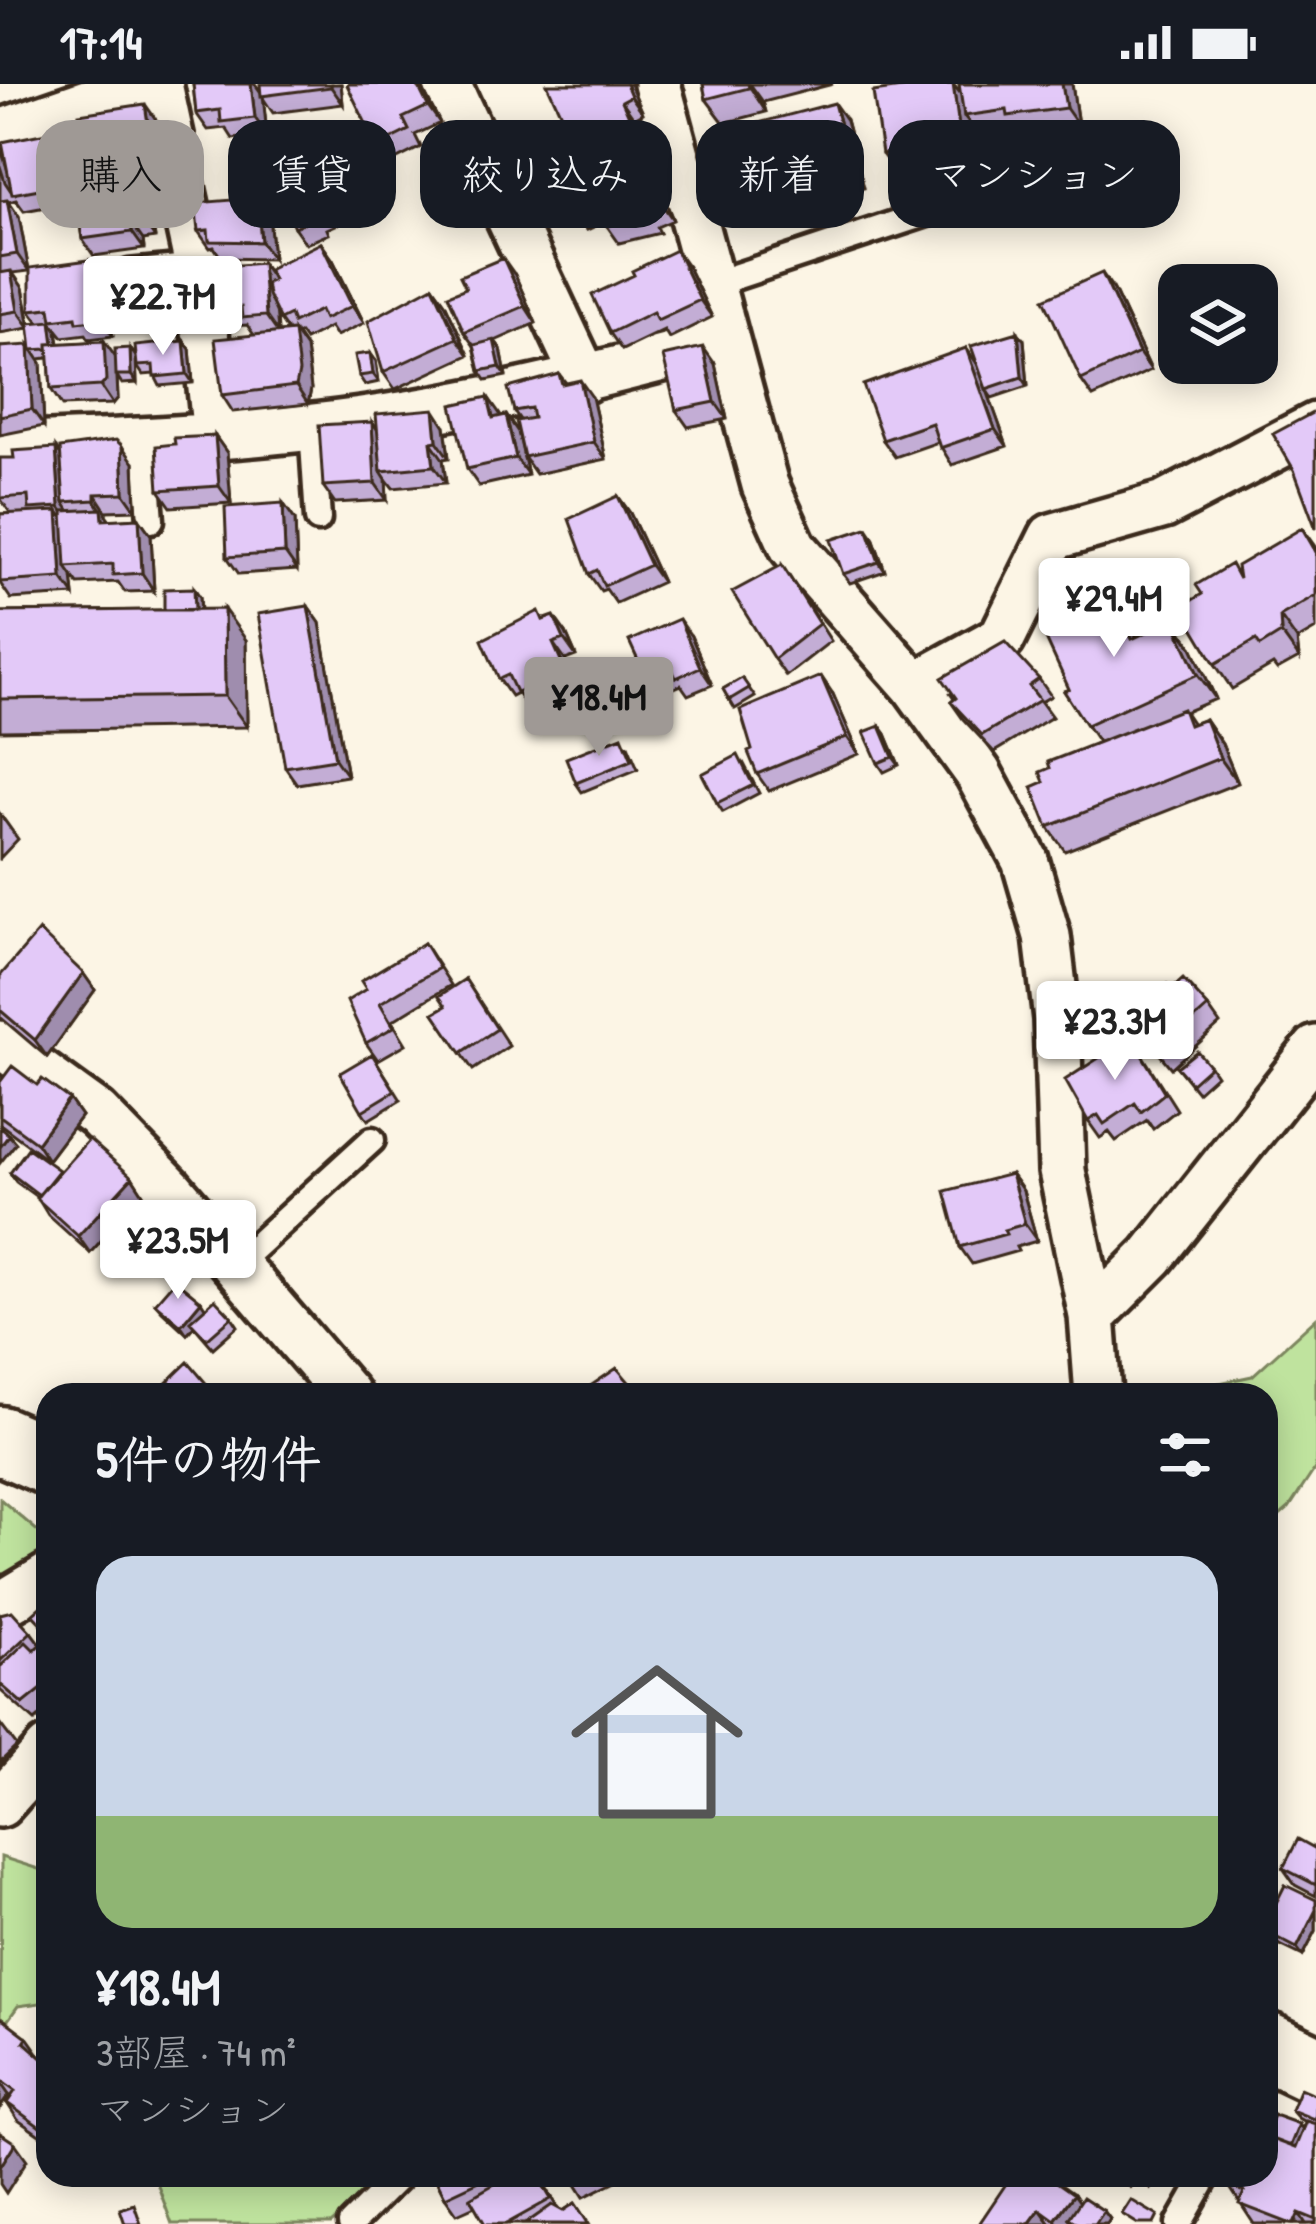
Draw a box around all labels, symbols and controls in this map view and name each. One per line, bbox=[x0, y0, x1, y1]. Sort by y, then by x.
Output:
text: 17:14 bbox=[60, 12, 142, 73]
chip: 購入 bbox=[36, 120, 204, 228]
chip: 賃貸 bbox=[228, 120, 396, 228]
chip: 絞り込み bbox=[420, 120, 672, 228]
chip: 新着 bbox=[696, 120, 864, 228]
chip: マンション bbox=[888, 120, 1180, 228]
pin: ¥22.7M bbox=[65, 256, 261, 358]
map controls bbox=[1158, 264, 1278, 384]
button: layers bbox=[1158, 264, 1278, 384]
text: ¥22.7M bbox=[110, 268, 216, 321]
pin: ¥29.4M bbox=[1016, 558, 1212, 660]
text: ¥29.4M bbox=[1066, 570, 1162, 623]
pin: ¥18.4M bbox=[501, 657, 697, 759]
text: ¥18.4M bbox=[551, 669, 647, 722]
pin: ¥23.3M bbox=[1017, 981, 1213, 1083]
text: ¥23.3M bbox=[1064, 993, 1166, 1046]
pin: ¥23.5M bbox=[80, 1200, 276, 1302]
text: ¥23.5M bbox=[127, 1212, 229, 1265]
icon: filters bbox=[1152, 1422, 1218, 1488]
text: 5件の物件 bbox=[96, 1424, 322, 1493]
icon: home bbox=[549, 1634, 765, 1850]
text: ¥18.4M bbox=[96, 1952, 221, 2021]
text: 3部屋 · 74 m² bbox=[96, 2025, 296, 2078]
text: マンション bbox=[96, 2082, 289, 2135]

